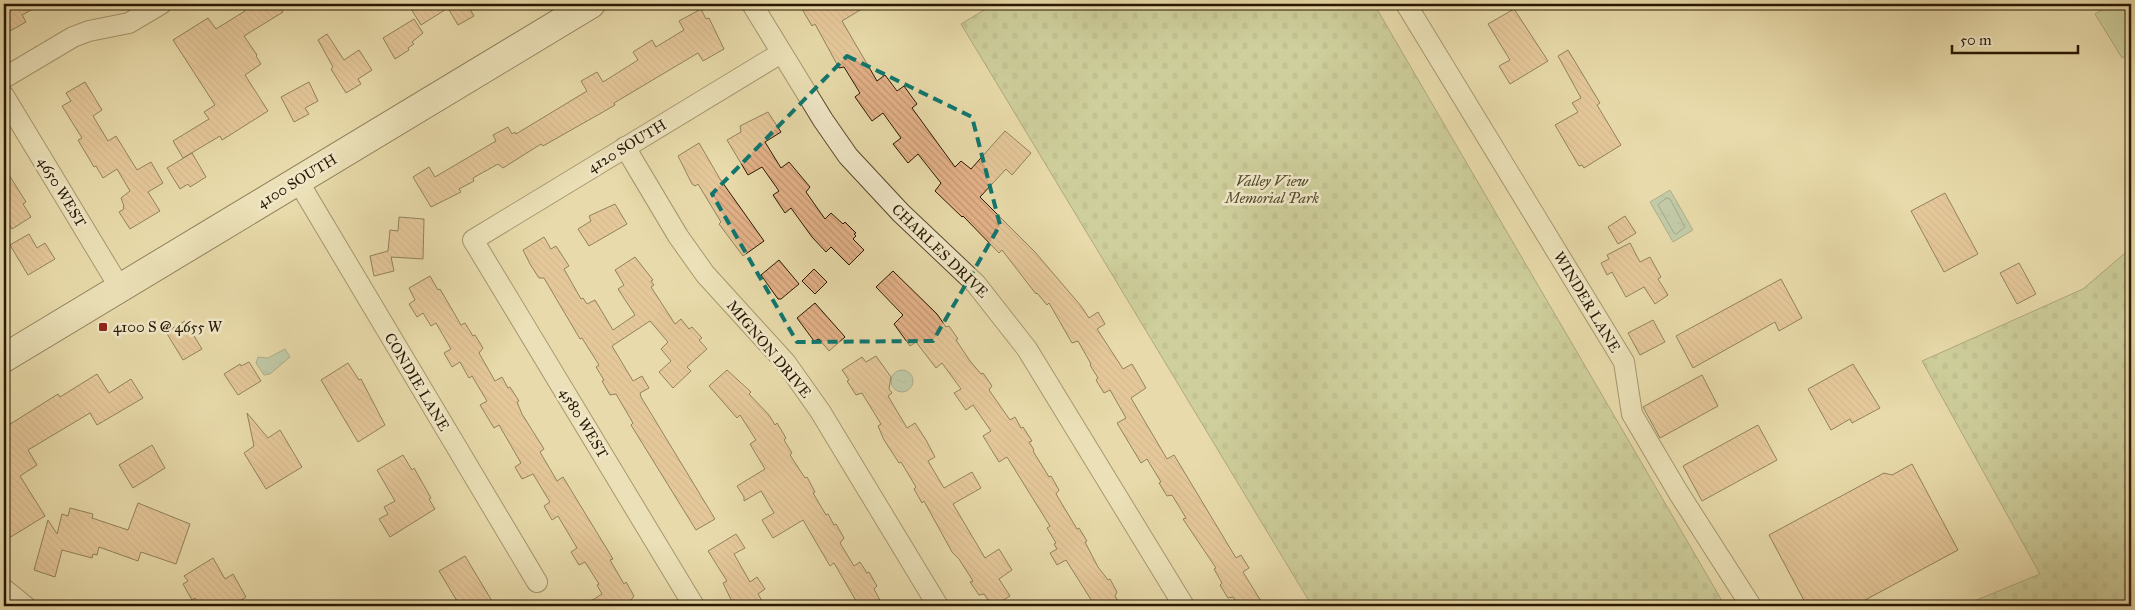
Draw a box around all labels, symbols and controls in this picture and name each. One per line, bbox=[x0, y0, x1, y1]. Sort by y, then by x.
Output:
scale bar bbox=[1952, 22, 2079, 54]
text: 50 m bbox=[1960, 31, 1992, 49]
street label: 4120 SOUTH bbox=[584, 115, 670, 177]
street label: 4100 SOUTH bbox=[254, 150, 340, 212]
street label: 4650 WEST bbox=[34, 154, 90, 230]
park label: Valley View Memorial Park bbox=[1223, 172, 1319, 207]
street label: CHARLES DRIVE bbox=[888, 200, 992, 302]
street label: WINDER LANE bbox=[1550, 248, 1624, 356]
street label: MIGNON DRIVE bbox=[723, 296, 815, 402]
place label: 4100 S @ 4655 W bbox=[113, 318, 223, 336]
marker: 4100 S @ 4655 W bbox=[97, 321, 109, 333]
street label: CONDIE LANE bbox=[381, 330, 454, 435]
street label: 4580 WEST bbox=[556, 384, 612, 462]

